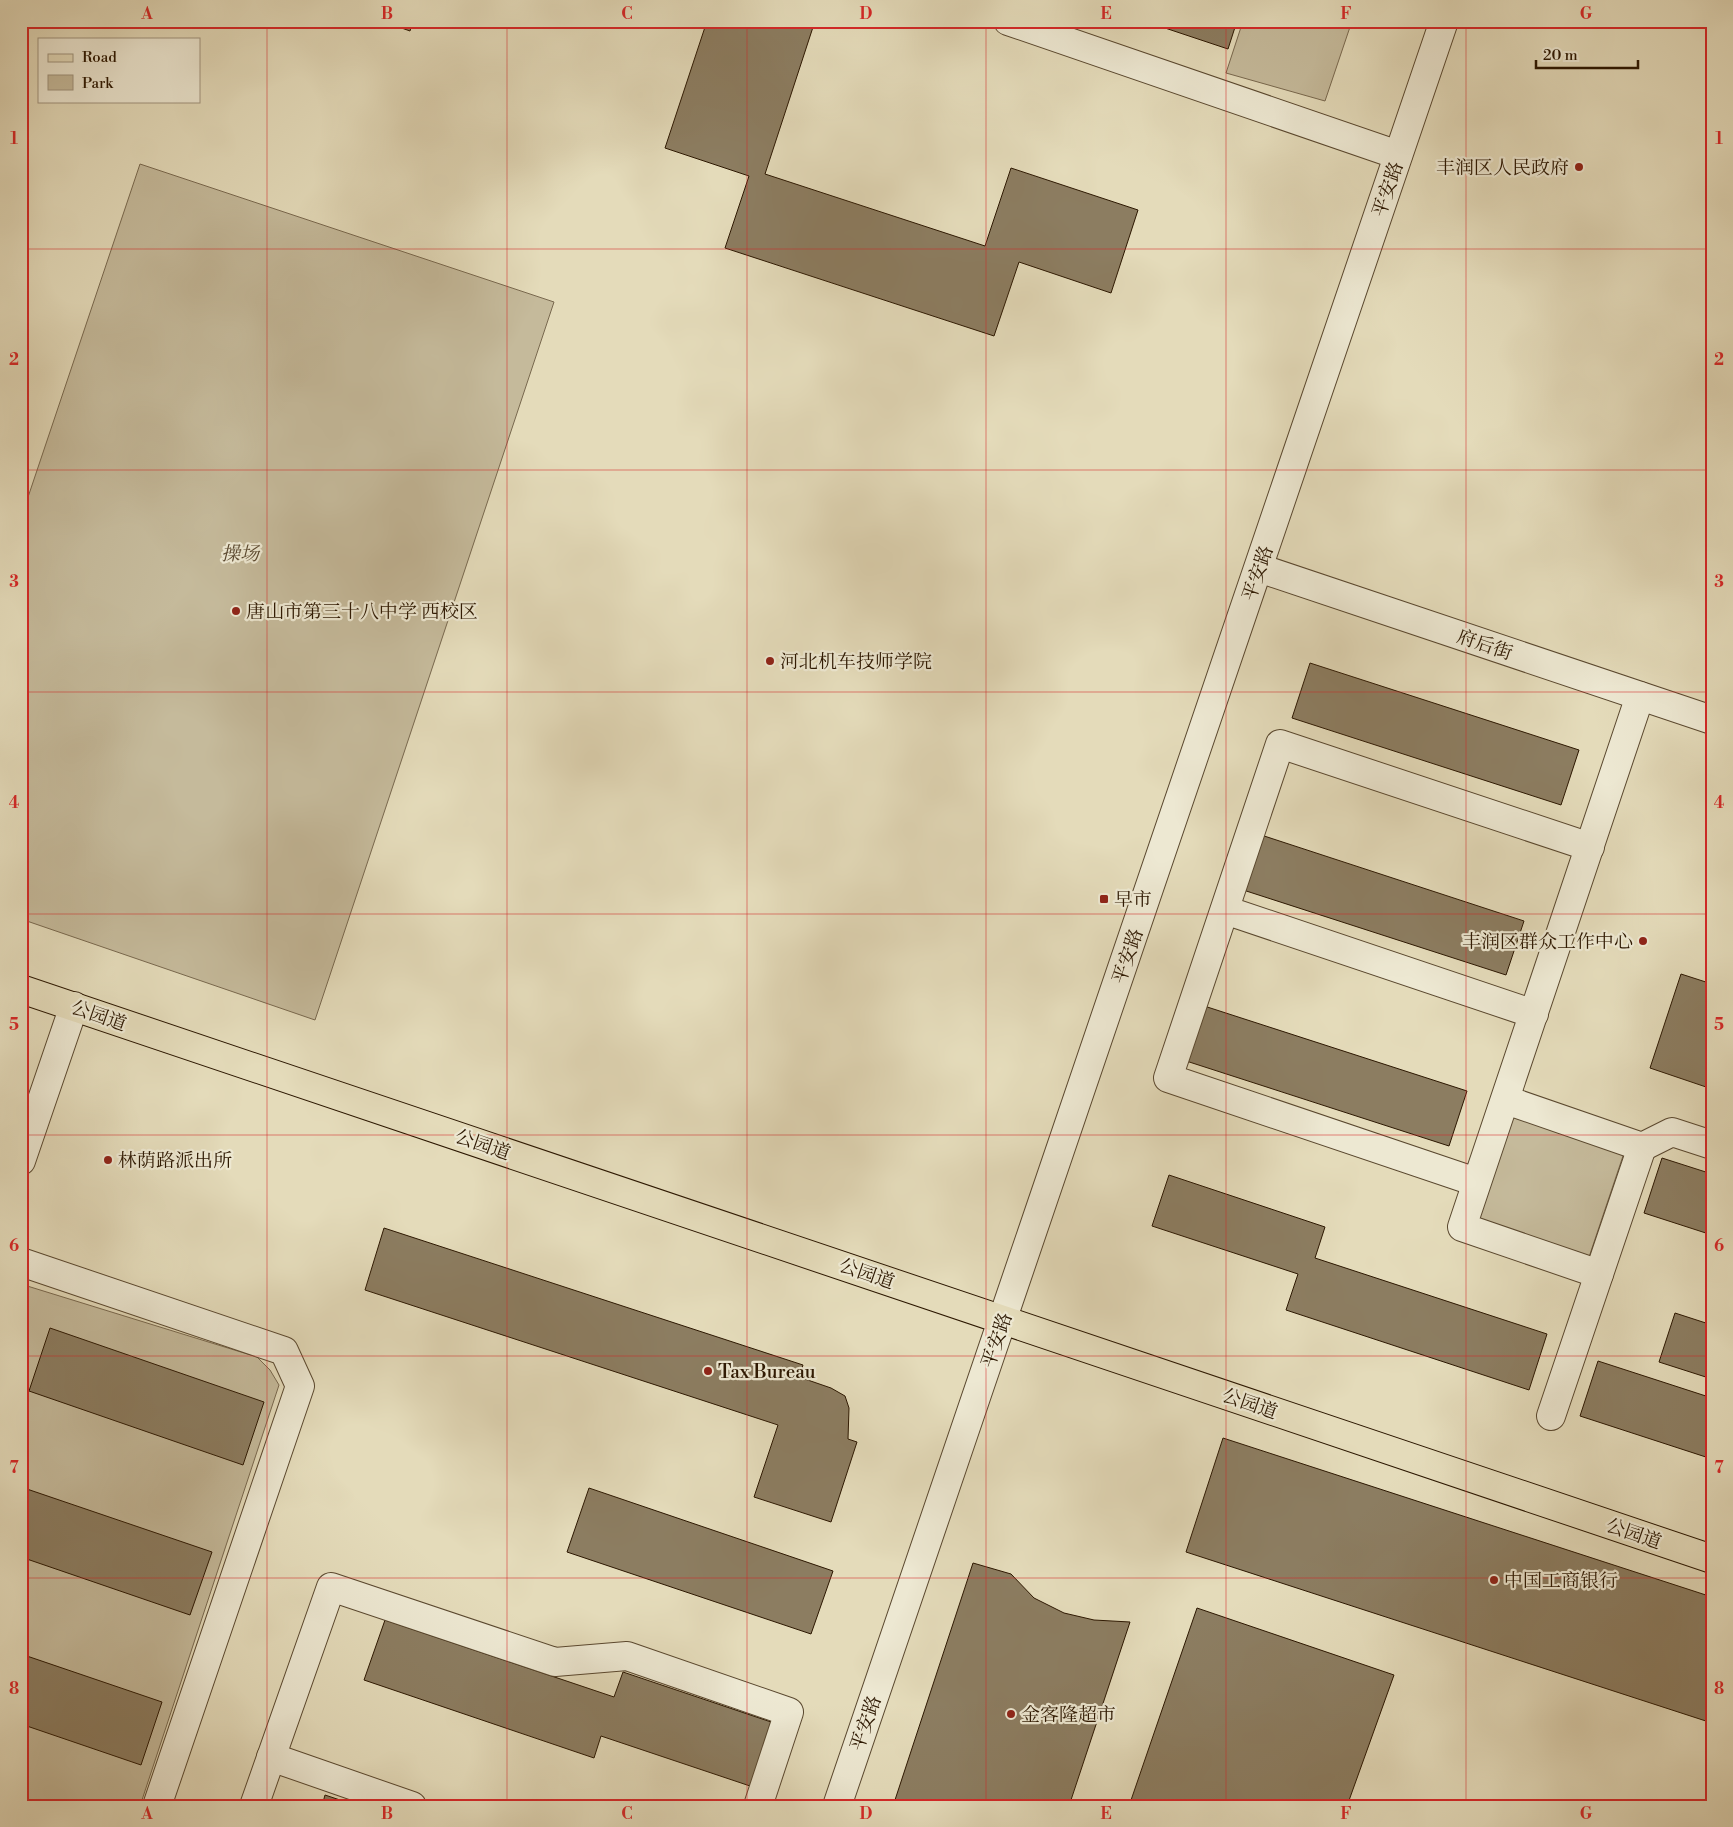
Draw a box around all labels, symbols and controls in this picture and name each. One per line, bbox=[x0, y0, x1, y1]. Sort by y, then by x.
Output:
text: A bbox=[140, 4, 153, 24]
text: B bbox=[381, 4, 393, 24]
text: C bbox=[621, 4, 633, 24]
text: D bbox=[860, 4, 873, 24]
text: E bbox=[1100, 4, 1112, 24]
text: F bbox=[1340, 4, 1352, 24]
text: G bbox=[1580, 4, 1593, 24]
legend bbox=[38, 38, 200, 102]
scale bar bbox=[1536, 38, 1638, 70]
text: 20 m bbox=[1543, 46, 1578, 65]
text: Road bbox=[82, 48, 117, 67]
text: Park bbox=[82, 74, 114, 93]
text: 1 bbox=[10, 129, 18, 149]
text: 1 bbox=[1715, 129, 1723, 149]
place label: 丰润区人民政府 bbox=[1436, 156, 1569, 180]
street label: 平安路 bbox=[1367, 158, 1409, 220]
marker: 丰润区人民政府 bbox=[1573, 161, 1585, 173]
text: 2 bbox=[9, 350, 19, 370]
text: 2 bbox=[1714, 350, 1724, 370]
park label: 操场 bbox=[221, 542, 261, 566]
street label: 平安路 bbox=[1237, 542, 1279, 604]
text: 3 bbox=[9, 572, 19, 592]
text: 3 bbox=[1714, 572, 1724, 592]
place label: 唐山市第三十八中学 西校区 bbox=[246, 600, 478, 624]
marker: 唐山市第三十八中学 西校区 bbox=[230, 605, 242, 617]
street label: 府后街 bbox=[1454, 624, 1516, 666]
place label: 河北机车技师学院 bbox=[780, 650, 932, 674]
marker: 河北机车技师学院 bbox=[764, 655, 776, 667]
text: 4 bbox=[9, 793, 20, 813]
text: 4 bbox=[1714, 793, 1725, 813]
place label: 早市 bbox=[1114, 888, 1152, 912]
marker: 早市 bbox=[1098, 893, 1110, 905]
street label: 平安路 bbox=[1107, 925, 1149, 987]
place label: 丰润区群众工作中心 bbox=[1462, 930, 1633, 954]
marker: 丰润区群众工作中心 bbox=[1637, 935, 1649, 947]
street label: 公园道 bbox=[68, 995, 130, 1037]
text: 5 bbox=[9, 1015, 19, 1035]
text: 5 bbox=[1714, 1015, 1724, 1035]
street label: 公园道 bbox=[452, 1124, 514, 1166]
place label: 林荫路派出所 bbox=[118, 1149, 232, 1173]
marker: 林荫路派出所 bbox=[102, 1154, 114, 1166]
text: 6 bbox=[9, 1236, 19, 1256]
text: 6 bbox=[1714, 1236, 1724, 1256]
street label: 公园道 bbox=[836, 1253, 898, 1295]
street label: 平安路 bbox=[976, 1309, 1018, 1371]
place label: Tax Bureau bbox=[718, 1360, 816, 1384]
marker: Tax Bureau bbox=[702, 1365, 714, 1377]
street label: 公园道 bbox=[1219, 1383, 1281, 1425]
text: 7 bbox=[9, 1458, 19, 1478]
text: 7 bbox=[1714, 1458, 1724, 1478]
street label: 公园道 bbox=[1603, 1513, 1665, 1555]
place label: 中国工商银行 bbox=[1504, 1569, 1618, 1593]
marker: 中国工商银行 bbox=[1488, 1574, 1500, 1586]
text: 8 bbox=[9, 1679, 19, 1699]
text: 8 bbox=[1714, 1679, 1724, 1699]
street label: 平安路 bbox=[845, 1692, 887, 1754]
place label: 金客隆超市 bbox=[1021, 1703, 1116, 1727]
marker: 金客隆超市 bbox=[1005, 1708, 1017, 1720]
text: A bbox=[140, 1804, 153, 1824]
text: B bbox=[381, 1804, 393, 1824]
text: C bbox=[621, 1804, 633, 1824]
text: D bbox=[860, 1804, 873, 1824]
text: E bbox=[1100, 1804, 1112, 1824]
text: F bbox=[1340, 1804, 1352, 1824]
text: G bbox=[1580, 1804, 1593, 1824]

